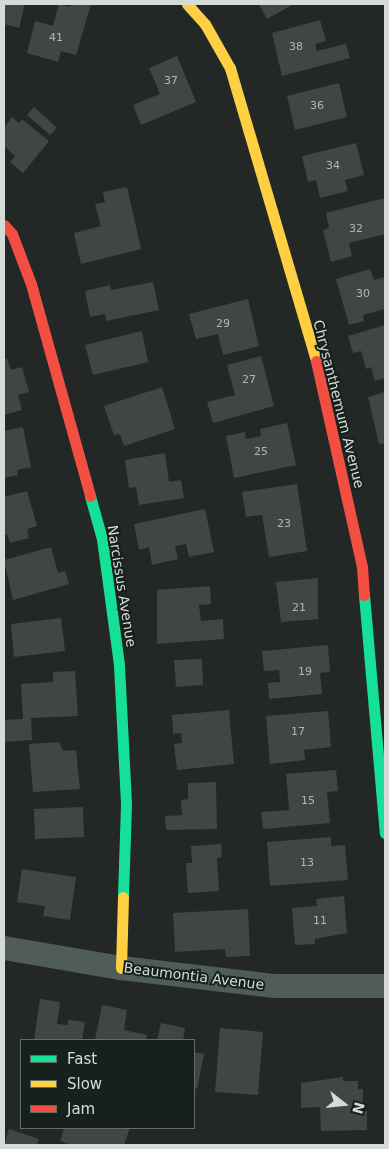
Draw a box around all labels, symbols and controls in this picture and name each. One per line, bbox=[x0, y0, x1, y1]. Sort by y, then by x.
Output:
house number: 41 bbox=[49, 31, 63, 45]
house number: 38 bbox=[289, 40, 303, 54]
house number: 37 bbox=[164, 74, 178, 88]
house number: 36 bbox=[310, 99, 324, 113]
house number: 34 bbox=[326, 159, 340, 173]
house number: 32 bbox=[349, 222, 363, 236]
house number: 30 bbox=[356, 287, 370, 301]
house number: 29 bbox=[216, 317, 230, 331]
street label: Chrysanthemum Avenue bbox=[310, 318, 368, 490]
house number: 27 bbox=[242, 373, 256, 387]
house number: 25 bbox=[254, 445, 268, 459]
house number: 23 bbox=[277, 517, 291, 531]
street label: Narcissus Avenue bbox=[104, 524, 140, 648]
house number: 21 bbox=[292, 601, 306, 615]
house number: 19 bbox=[298, 665, 312, 679]
house number: 17 bbox=[291, 725, 305, 739]
house number: 15 bbox=[301, 794, 315, 808]
house number: 13 bbox=[300, 856, 314, 870]
house number: 11 bbox=[313, 914, 327, 928]
street label: Beaumontia Avenue bbox=[123, 959, 265, 993]
legend bbox=[20, 1039, 195, 1129]
text: Fast bbox=[67, 1050, 97, 1068]
text: Slow bbox=[67, 1075, 102, 1093]
north arrow bbox=[319, 1079, 369, 1129]
text: Jam bbox=[67, 1100, 95, 1118]
text: N bbox=[349, 1100, 368, 1116]

